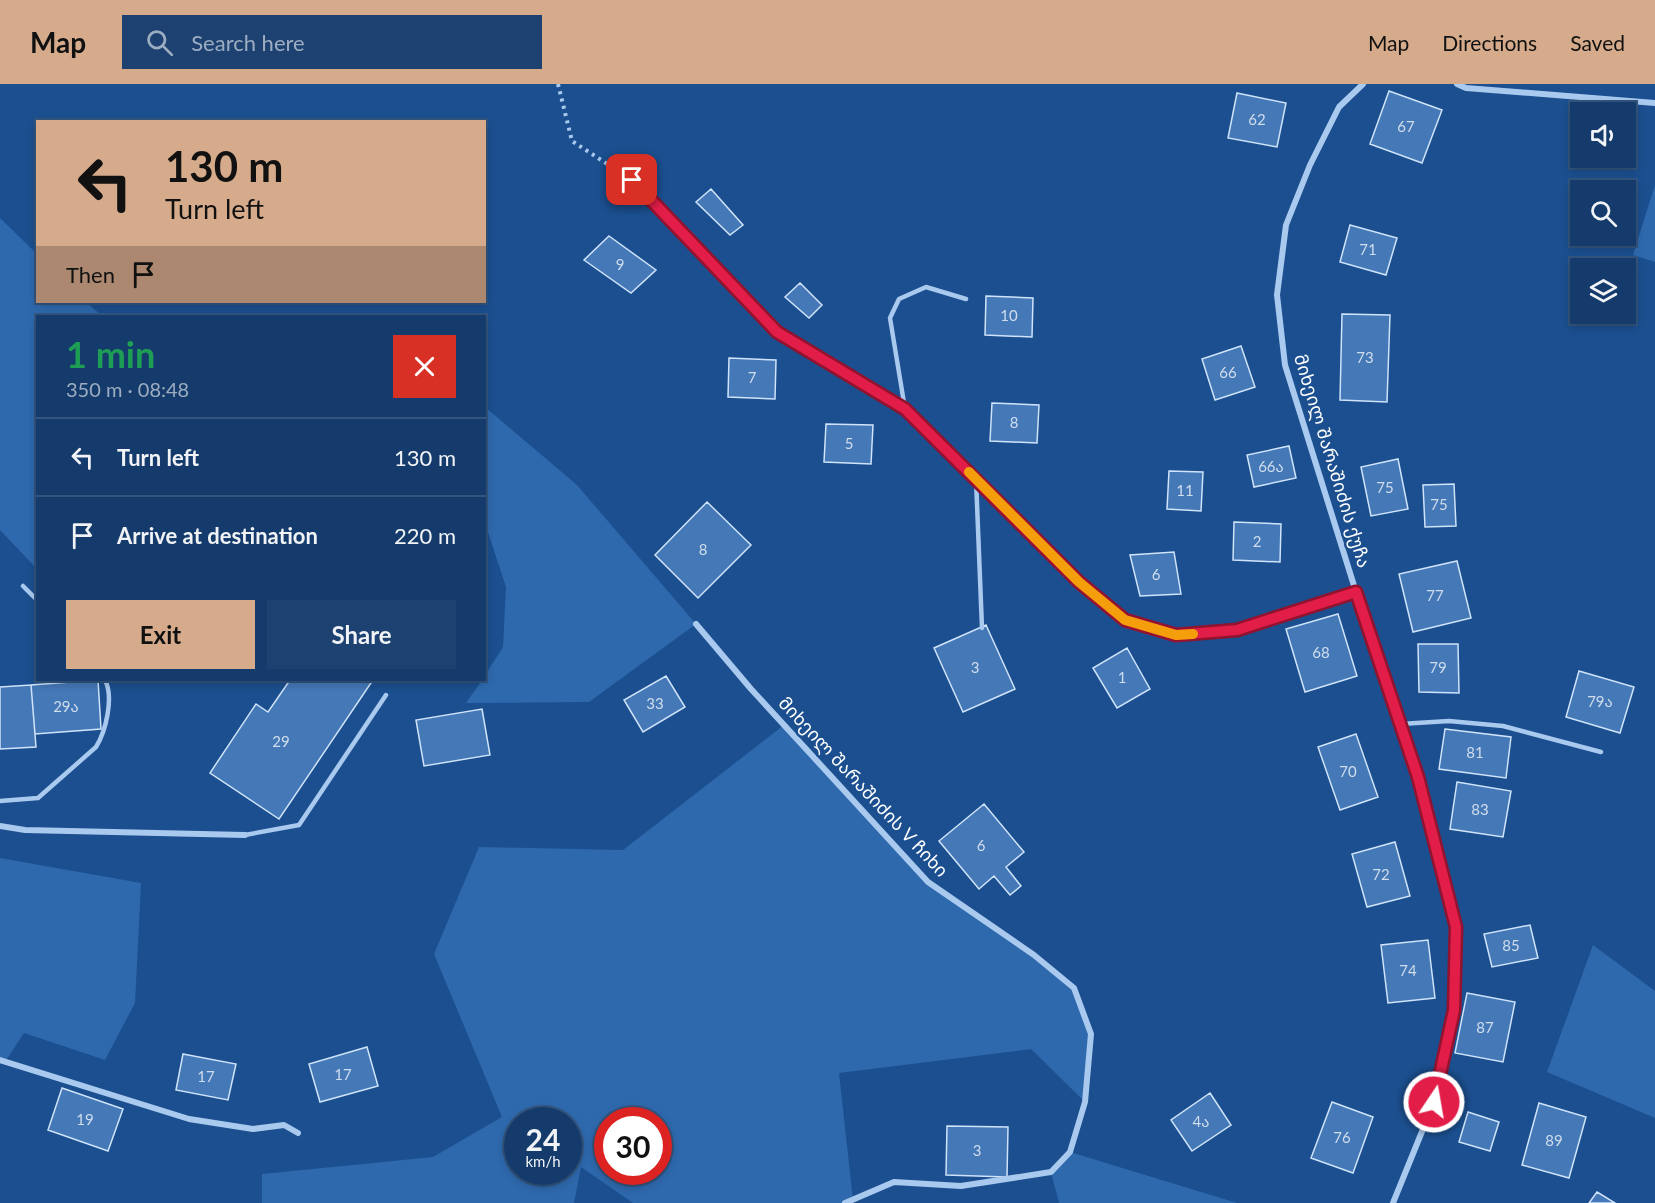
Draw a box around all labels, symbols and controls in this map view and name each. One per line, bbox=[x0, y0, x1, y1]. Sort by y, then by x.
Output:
search box bbox=[122, 15, 542, 69]
text: Map bbox=[30, 25, 86, 59]
icon: search bbox=[143, 26, 176, 59]
text: Search here bbox=[191, 29, 305, 56]
text: Map bbox=[1368, 30, 1409, 55]
text: Directions bbox=[1442, 30, 1537, 55]
text: Saved bbox=[1570, 30, 1625, 55]
map controls bbox=[1570, 102, 1636, 324]
button: sound bbox=[1570, 102, 1636, 168]
house number: 62 bbox=[1248, 110, 1266, 128]
house number: 67 bbox=[1397, 117, 1415, 135]
text: 130 m bbox=[165, 141, 283, 191]
icon: left bbox=[66, 144, 144, 222]
pin bbox=[606, 154, 657, 205]
icon: arrive bbox=[615, 163, 648, 196]
button: search bbox=[1570, 180, 1636, 246]
text: Turn left bbox=[165, 192, 264, 225]
house number: 71 bbox=[1359, 240, 1377, 258]
house number: 9 bbox=[616, 255, 624, 273]
icon: arrive bbox=[127, 258, 160, 291]
button: layers bbox=[1570, 258, 1636, 324]
text: Then bbox=[66, 261, 115, 288]
house number: 10 bbox=[1000, 306, 1018, 324]
text: 1 min bbox=[66, 332, 155, 376]
button: close bbox=[393, 335, 456, 398]
house number: 73 bbox=[1356, 348, 1374, 366]
street label: მიხეილ შარაშიძის ქუჩა bbox=[1289, 351, 1376, 570]
house number: 66 bbox=[1219, 363, 1237, 381]
house number: 7 bbox=[748, 368, 757, 386]
text: 350 m · 08:48 bbox=[66, 377, 189, 401]
house number: 8 bbox=[1010, 413, 1018, 431]
house number: 5 bbox=[845, 434, 853, 452]
icon: left bbox=[66, 441, 99, 474]
text: Turn left bbox=[117, 444, 199, 471]
text: 130 m bbox=[394, 444, 456, 471]
house number: 66ა bbox=[1258, 457, 1284, 475]
house number: 75 bbox=[1376, 478, 1394, 496]
house number: 11 bbox=[1176, 481, 1194, 499]
house number: 75 bbox=[1430, 495, 1448, 513]
icon: arrive bbox=[66, 519, 99, 552]
text: Arrive at destination bbox=[117, 522, 318, 549]
text: 220 m bbox=[394, 522, 456, 549]
house number: 2 bbox=[1253, 532, 1261, 550]
house number: 8 bbox=[699, 540, 707, 558]
house number: 6 bbox=[1152, 565, 1161, 583]
house number: 77 bbox=[1426, 586, 1444, 604]
button: Exit bbox=[66, 600, 255, 669]
button: Share bbox=[267, 600, 456, 669]
house number: 68 bbox=[1312, 643, 1330, 661]
house number: 3 bbox=[971, 658, 979, 676]
house number: 79 bbox=[1429, 658, 1447, 676]
house number: 1 bbox=[1118, 668, 1126, 686]
street label: მიხეილ შარაშიძის V ჩიხი bbox=[774, 692, 953, 882]
house number: 79ა bbox=[1587, 692, 1613, 710]
house number: 33 bbox=[646, 694, 664, 712]
house number: 29ა bbox=[53, 697, 79, 715]
house number: 29 bbox=[272, 732, 290, 750]
house number: 81 bbox=[1466, 743, 1484, 761]
house number: 70 bbox=[1339, 762, 1357, 780]
house number: 83 bbox=[1471, 800, 1489, 818]
house number: 6 bbox=[977, 836, 986, 854]
house number: 72 bbox=[1372, 865, 1390, 883]
house number: 85 bbox=[1502, 936, 1520, 954]
house number: 74 bbox=[1399, 961, 1417, 979]
house number: 87 bbox=[1476, 1018, 1494, 1036]
house number: 17 bbox=[334, 1065, 352, 1083]
house number: 17 bbox=[197, 1067, 215, 1085]
position arrow bbox=[1402, 1070, 1466, 1134]
speed limit sign: 30 bbox=[594, 1107, 672, 1185]
house number: 19 bbox=[76, 1110, 94, 1128]
house number: 4ა bbox=[1193, 1112, 1209, 1130]
text: 24 bbox=[526, 1121, 560, 1157]
house number: 76 bbox=[1333, 1128, 1351, 1146]
house number: 89 bbox=[1545, 1131, 1563, 1149]
house number: 3 bbox=[973, 1141, 981, 1159]
text: km/h bbox=[525, 1152, 561, 1170]

